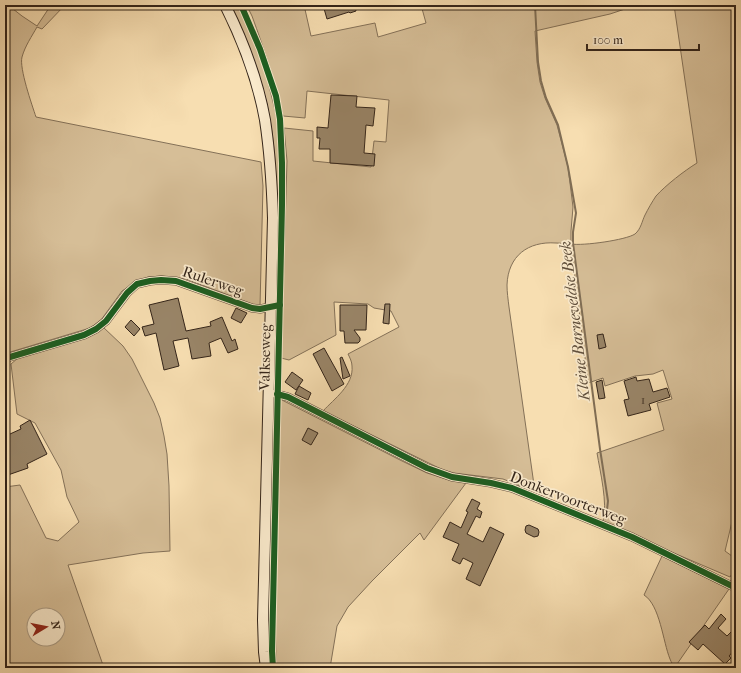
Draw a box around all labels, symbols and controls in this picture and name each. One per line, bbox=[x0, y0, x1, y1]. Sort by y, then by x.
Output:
scale bar bbox=[587, 26, 699, 52]
text: 100 m bbox=[593, 33, 623, 47]
water label: Kleine Barneveldse Beek bbox=[555, 240, 594, 403]
street label: Rulerweg bbox=[180, 262, 247, 300]
street label: Valkseweg bbox=[255, 323, 275, 392]
house number: 1 bbox=[641, 392, 645, 407]
street label: Donkervoorterweg bbox=[507, 468, 630, 529]
north arrow bbox=[26, 607, 66, 647]
text: N bbox=[48, 620, 63, 631]

